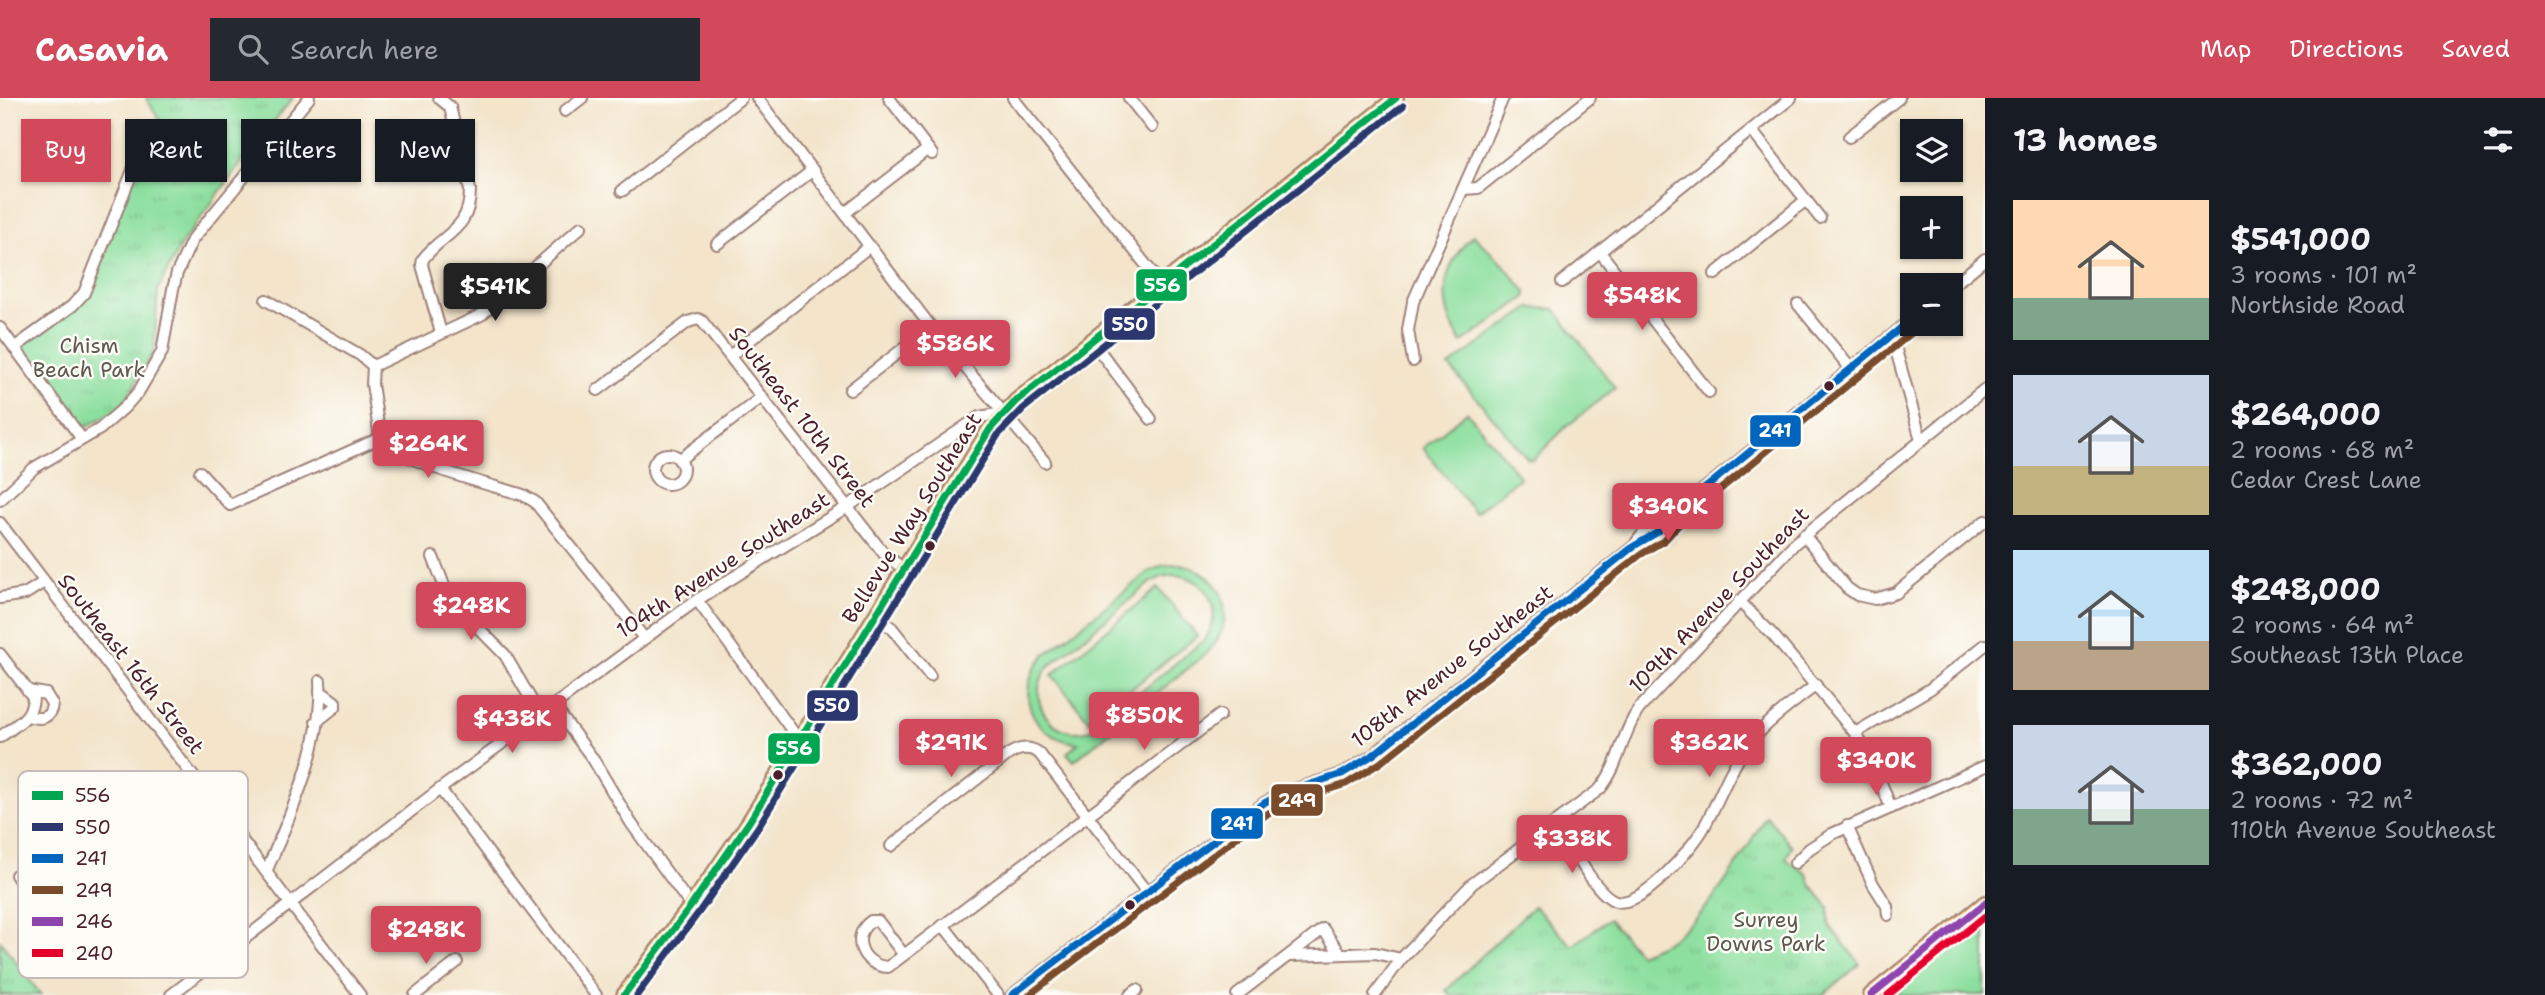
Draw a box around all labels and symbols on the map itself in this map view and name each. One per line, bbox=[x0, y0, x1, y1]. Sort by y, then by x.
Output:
pin: $541K bbox=[446, 264, 544, 323]
line badge: 556 bbox=[1135, 268, 1188, 302]
pin: $548K bbox=[1593, 272, 1691, 332]
text: 556 bbox=[1144, 273, 1180, 298]
line badge: 550 bbox=[1103, 307, 1156, 341]
text: 550 bbox=[1112, 312, 1148, 337]
pin: $586K bbox=[906, 320, 1004, 380]
street label: Southeast 10th Street bbox=[722, 321, 882, 513]
park label: Chism Beach Park bbox=[33, 332, 145, 384]
unlabelled marker bbox=[1822, 379, 1836, 393]
street label: Bellevue Way Southeast bbox=[836, 407, 988, 629]
line badge: 241 bbox=[1749, 414, 1802, 448]
text: 241 bbox=[1758, 418, 1792, 443]
pin: $264K bbox=[379, 420, 477, 480]
pin: $340K bbox=[1619, 484, 1717, 543]
street label: 104th Avenue Southeast bbox=[611, 485, 835, 645]
street label: 109th Avenue Southeast bbox=[1623, 501, 1815, 699]
unlabelled marker bbox=[923, 539, 937, 553]
street label: Southeast 16th Street bbox=[52, 568, 210, 760]
street label: 108th Avenue Southeast bbox=[1345, 578, 1559, 754]
pin: $248K bbox=[422, 582, 520, 642]
line badge: 550 bbox=[806, 689, 859, 722]
pin: $850K bbox=[1095, 692, 1193, 752]
text: 550 bbox=[814, 693, 850, 718]
pin: $438K bbox=[463, 696, 561, 755]
pin: $291K bbox=[902, 720, 1000, 779]
pin: $362K bbox=[1660, 720, 1758, 779]
line badge: 556 bbox=[767, 732, 821, 765]
text: 556 bbox=[776, 736, 812, 761]
pin: $340K bbox=[1827, 738, 1925, 797]
unlabelled marker bbox=[771, 768, 785, 782]
legend bbox=[18, 771, 248, 978]
text: 556 bbox=[75, 783, 111, 808]
line badge: 249 bbox=[1270, 783, 1324, 817]
text: 249 bbox=[1278, 788, 1316, 813]
line badge: 241 bbox=[1210, 807, 1264, 840]
text: 241 bbox=[1220, 811, 1254, 836]
text: 550 bbox=[75, 815, 111, 840]
pin: $338K bbox=[1523, 816, 1621, 875]
text: 241 bbox=[75, 846, 107, 871]
text: 249 bbox=[75, 878, 113, 903]
unlabelled marker bbox=[1123, 898, 1137, 912]
pin: $248K bbox=[377, 906, 475, 966]
park label: Surrey Downs Park bbox=[1706, 906, 1826, 958]
text: 246 bbox=[75, 909, 113, 934]
text: 240 bbox=[75, 941, 114, 966]

